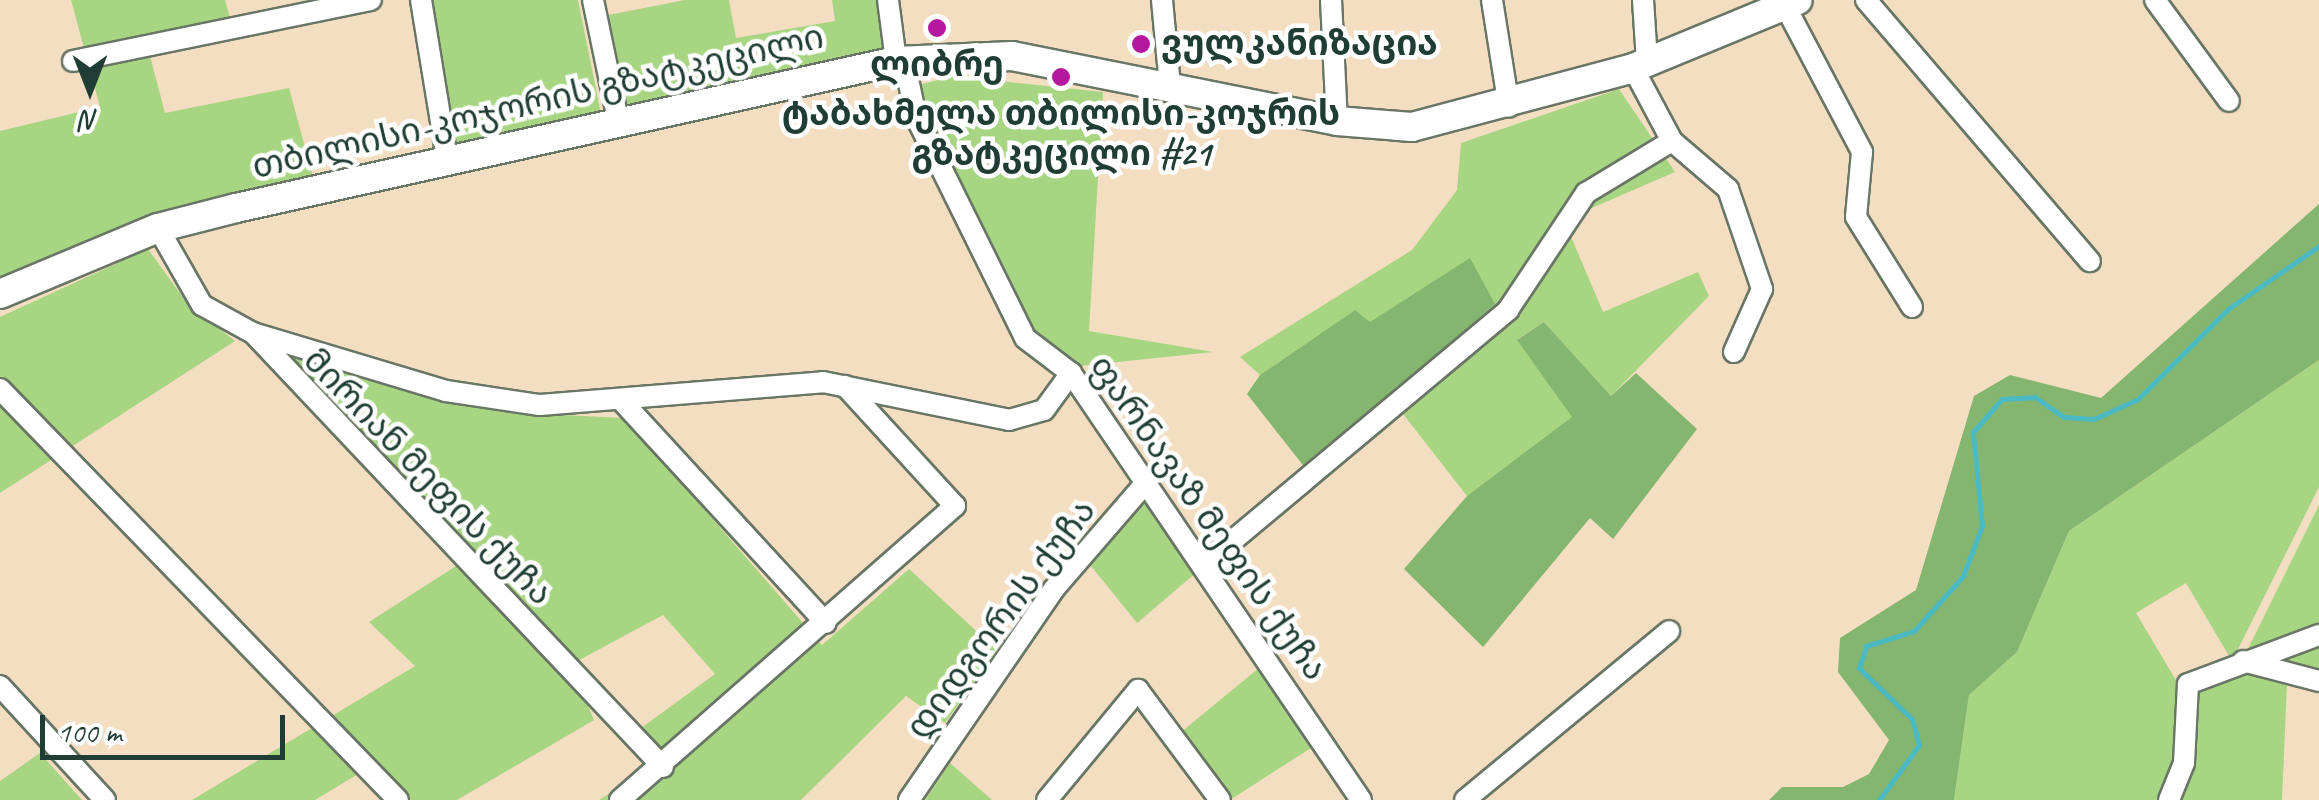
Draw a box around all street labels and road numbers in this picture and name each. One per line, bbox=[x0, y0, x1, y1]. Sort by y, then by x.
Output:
street label: თბილისი-კოჯორის გზატკეცილი bbox=[248, 16, 828, 188]
street label: მირიან მეფის ქუჩა bbox=[294, 340, 562, 614]
street label: ფარნავაზ მეფის ქუჩა bbox=[1080, 347, 1336, 689]
street label: დიდგორის ქუჩა bbox=[897, 491, 1105, 747]

